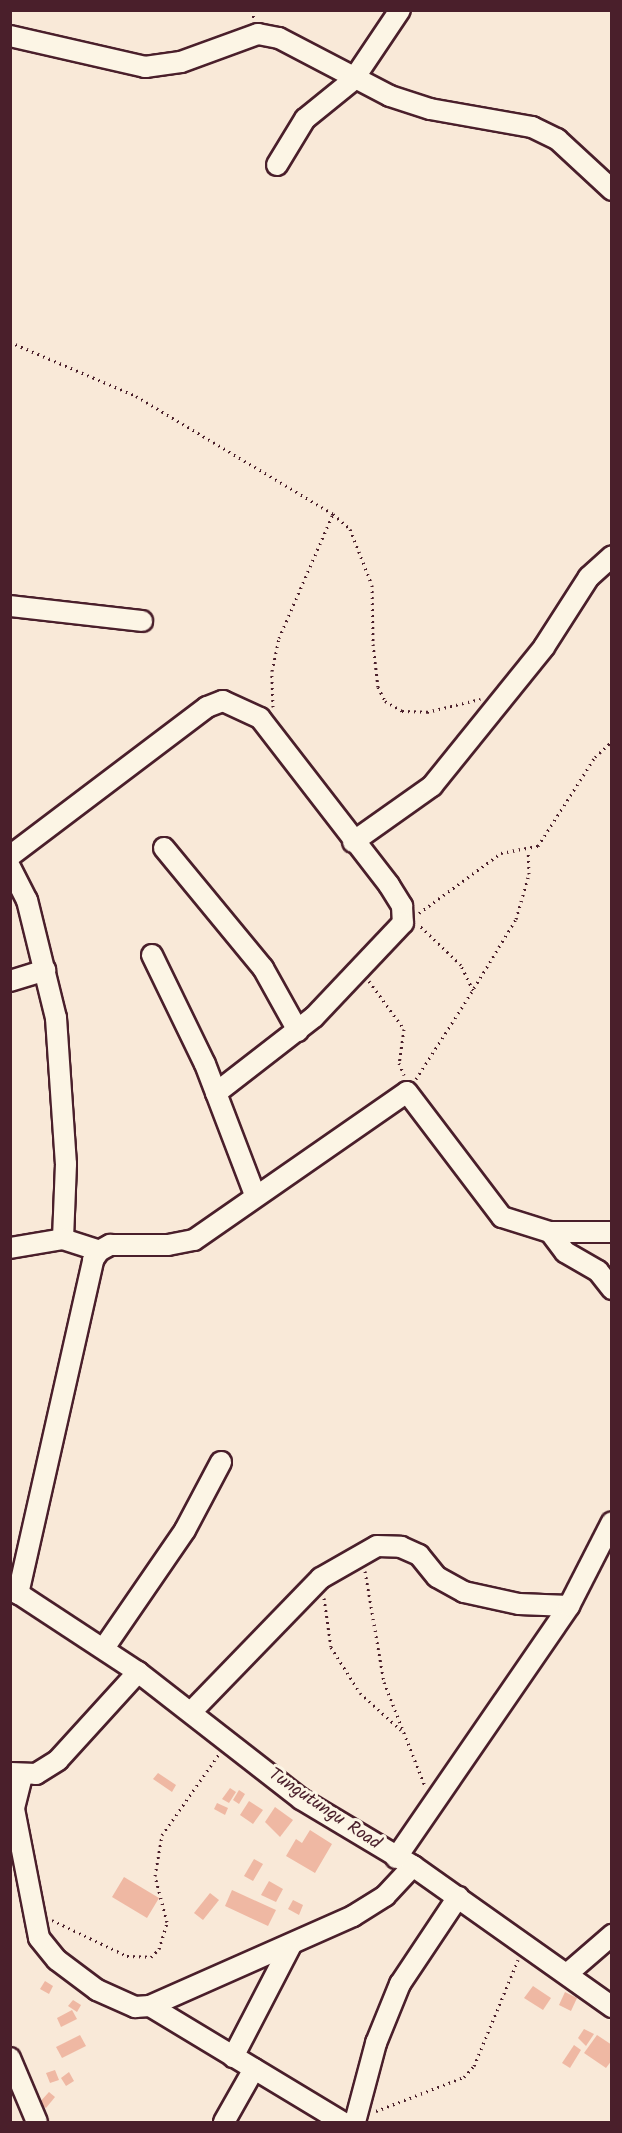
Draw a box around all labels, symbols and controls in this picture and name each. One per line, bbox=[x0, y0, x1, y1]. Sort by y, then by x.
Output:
street label: Tungutungu Road bbox=[264, 1764, 384, 1856]

